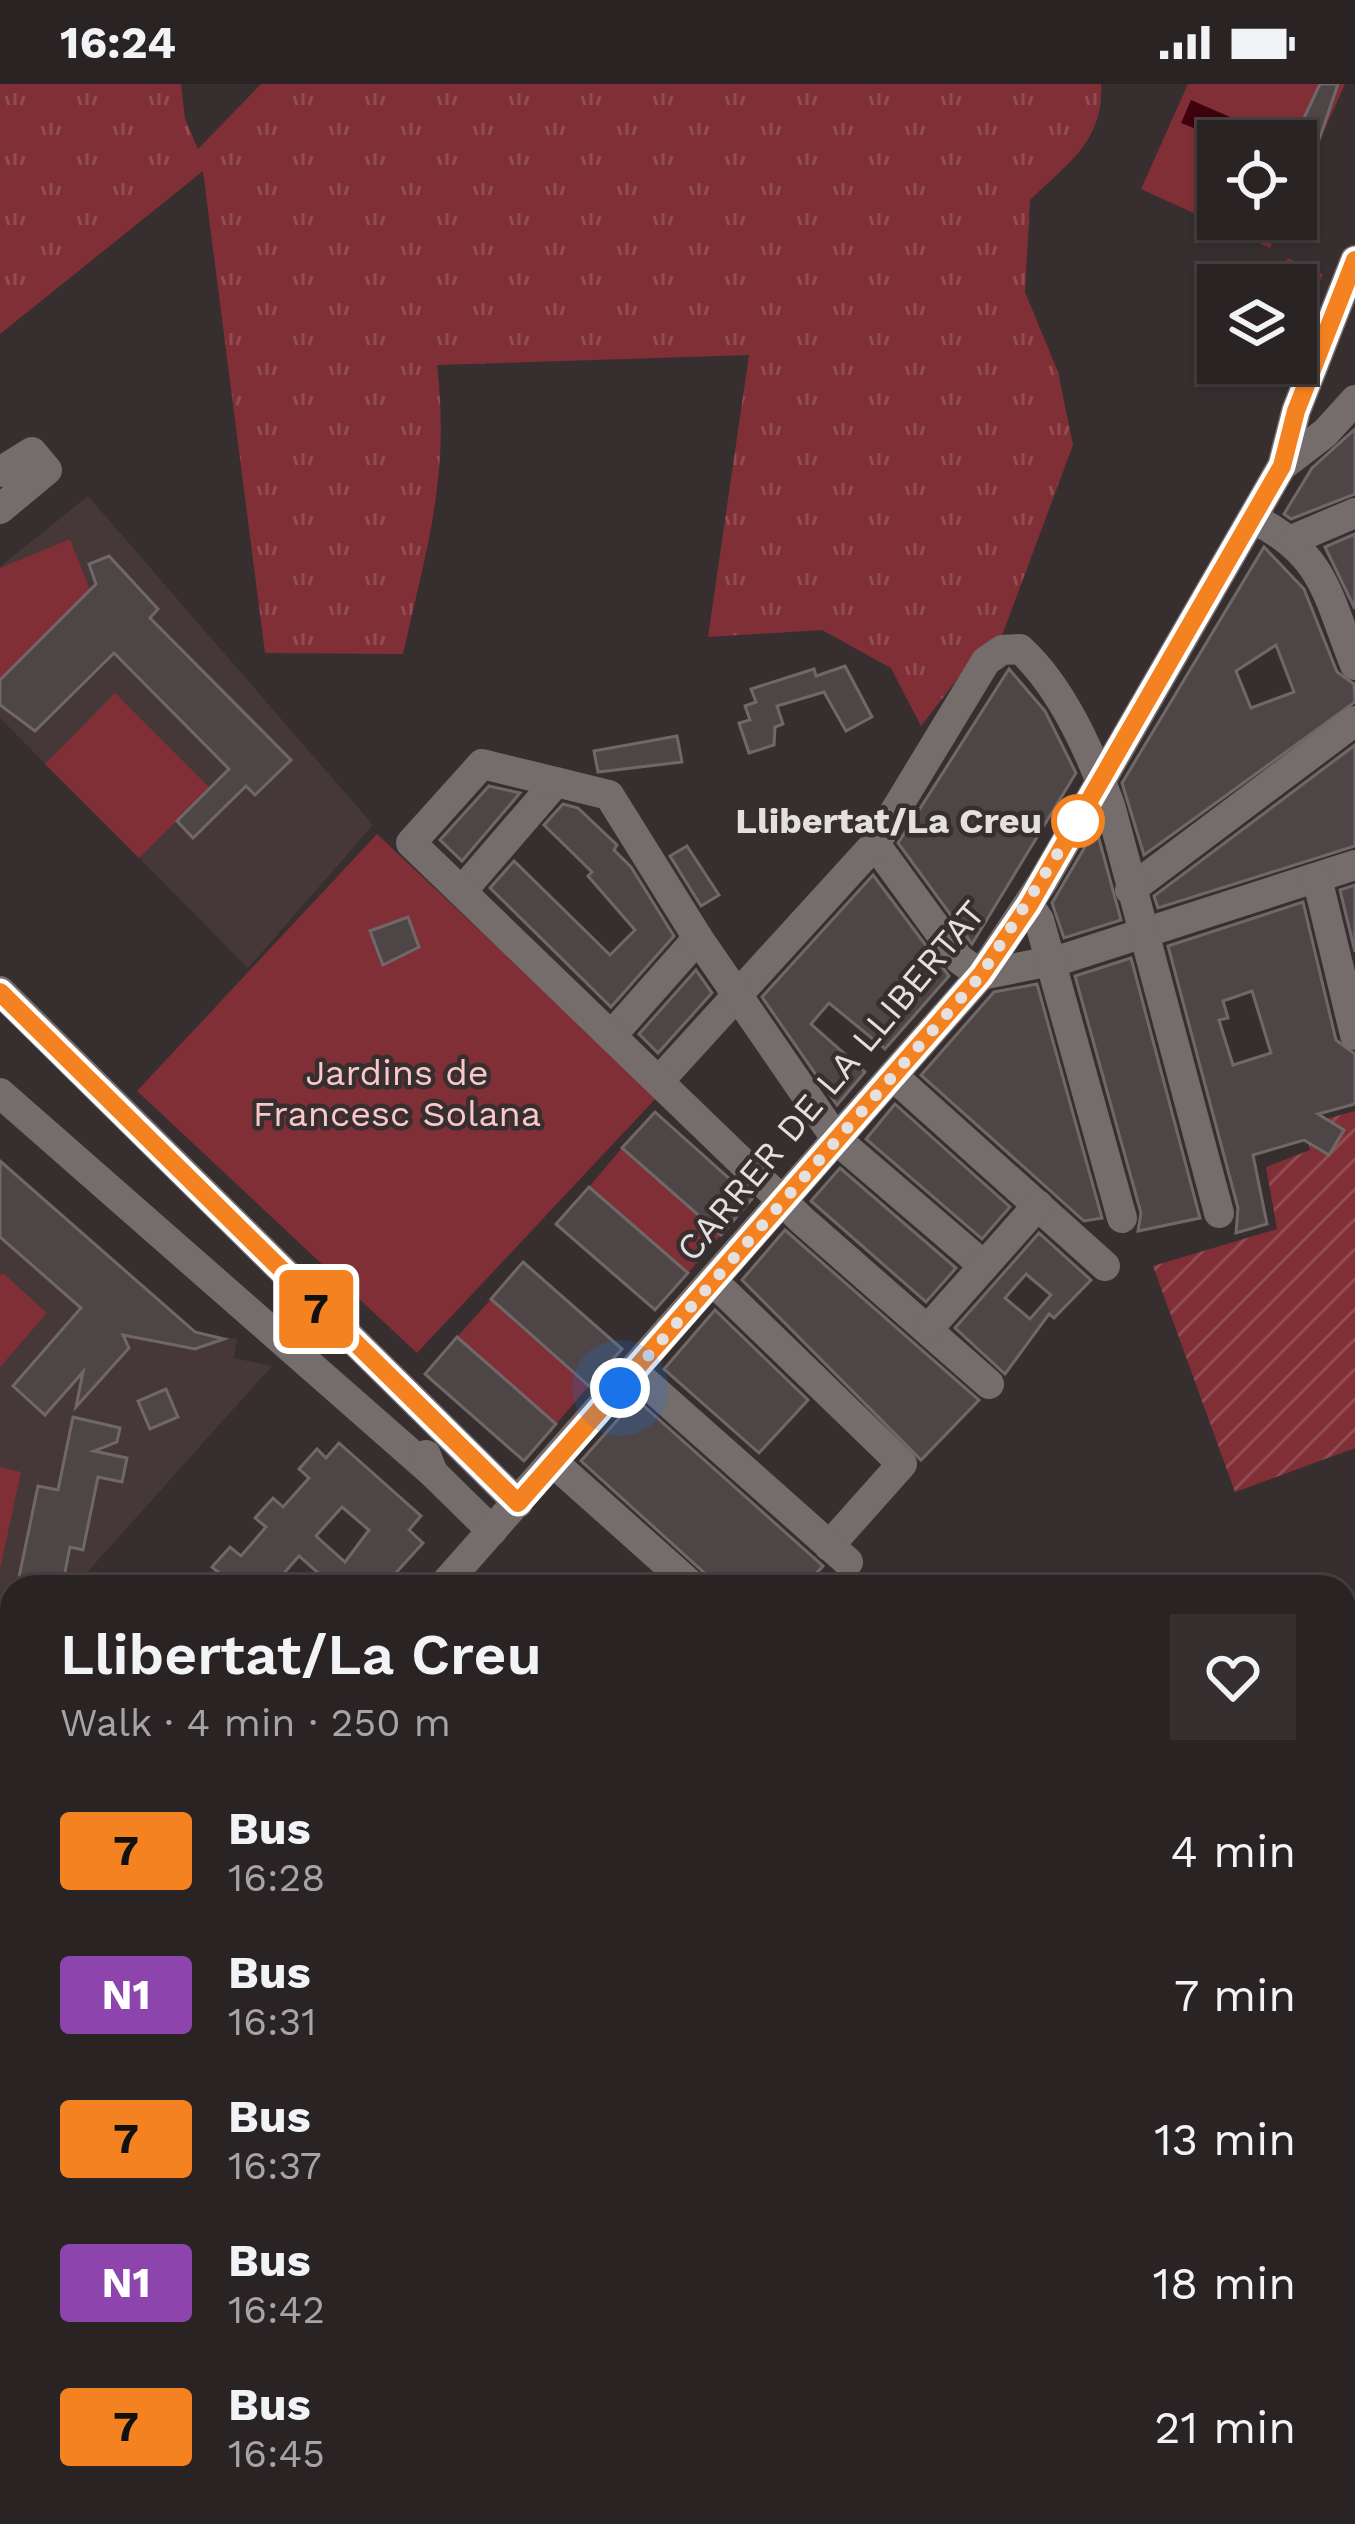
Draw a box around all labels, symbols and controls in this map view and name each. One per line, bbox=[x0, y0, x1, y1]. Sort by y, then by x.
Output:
text: 16:24 bbox=[60, 16, 176, 69]
map controls bbox=[1197, 120, 1317, 384]
button: locate bbox=[1197, 120, 1317, 240]
button: layers bbox=[1197, 264, 1317, 384]
marker: Llibertat/La Creu bbox=[1053, 796, 1103, 846]
place label: Llibertat/La Creu bbox=[735, 800, 1042, 842]
street label: CARRER DE LA LLIBERTAT bbox=[668, 892, 994, 1270]
park label: Jardins de Francesc Solana bbox=[253, 1052, 541, 1135]
line badge: 7 bbox=[277, 1270, 355, 1348]
text: 7 bbox=[303, 1284, 329, 1333]
your location bbox=[590, 1358, 650, 1418]
button: heart bbox=[1170, 1614, 1296, 1740]
text: Llibertat/La Creu bbox=[60, 1621, 542, 1688]
text: Walk · 4 min · 250 m bbox=[60, 1700, 451, 1745]
text: Bus bbox=[228, 1802, 311, 1855]
text: 4 min bbox=[1170, 1825, 1296, 1878]
text: 7 bbox=[113, 1826, 139, 1875]
text: 16:28 bbox=[228, 1855, 325, 1900]
text: Bus bbox=[228, 1946, 311, 1999]
text: 7 min bbox=[1174, 1969, 1296, 2022]
text: N1 bbox=[101, 1970, 151, 2019]
text: 16:31 bbox=[228, 1999, 316, 2044]
text: Bus bbox=[228, 2090, 311, 2143]
text: 13 min bbox=[1154, 2113, 1296, 2166]
text: 7 bbox=[113, 2114, 139, 2163]
text: 16:37 bbox=[228, 2143, 322, 2188]
text: Bus bbox=[228, 2234, 311, 2287]
text: 18 min bbox=[1153, 2257, 1296, 2310]
text: N1 bbox=[101, 2258, 151, 2307]
text: 16:42 bbox=[228, 2287, 325, 2332]
text: Bus bbox=[228, 2378, 311, 2431]
text: 21 min bbox=[1154, 2401, 1296, 2454]
text: 7 bbox=[113, 2402, 139, 2451]
text: 16:45 bbox=[228, 2431, 325, 2476]

